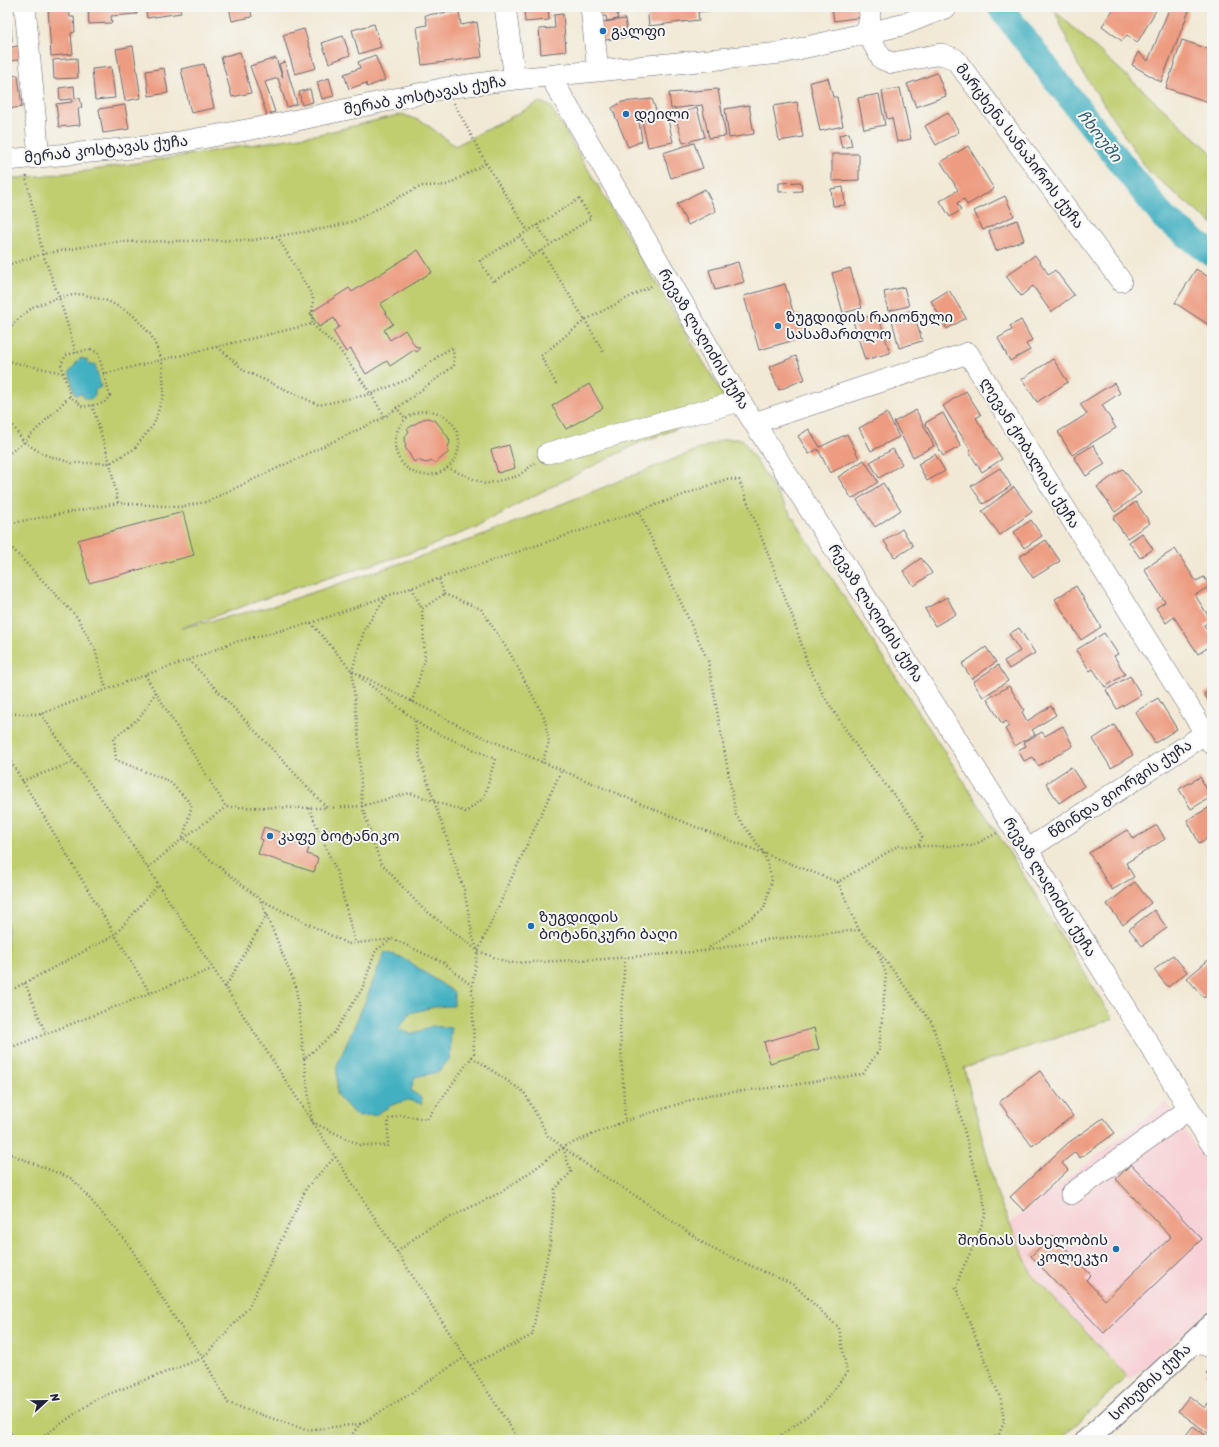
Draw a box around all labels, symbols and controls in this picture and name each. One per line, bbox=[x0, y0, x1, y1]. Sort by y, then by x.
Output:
place label: გალფი bbox=[611, 18, 666, 44]
marker: გალფი bbox=[598, 26, 608, 36]
street label: მარცხენა სანაპიროს ქუჩა bbox=[949, 58, 1091, 234]
street label: მერაბ კოსტავას ქუჩა bbox=[342, 68, 508, 122]
place label: დეილი bbox=[634, 101, 689, 127]
water label: ჩხოუში bbox=[1070, 103, 1131, 169]
marker: დეილი bbox=[621, 109, 631, 119]
street label: მერაბ კოსტავას ქუჩა bbox=[23, 127, 189, 171]
street label: რევაზ ლაღიძის ქუჩა bbox=[651, 263, 757, 415]
place label: ზუგდიდის რაიონული სასამართლო bbox=[786, 304, 953, 347]
marker: ზუგდიდის რაიონული სასამართლო bbox=[773, 321, 783, 331]
street label: ლევან ქობალიას ქუჩა bbox=[973, 372, 1087, 534]
street label: რევაზ ლაღიძის ქუჩა bbox=[821, 538, 931, 688]
street label: წმინდა გიორგის ქუჩა bbox=[1043, 732, 1197, 846]
street label: რევაზ ლაღიძის ქუჩა bbox=[996, 812, 1104, 962]
place label: კაფე ბოტანიკო bbox=[278, 823, 399, 849]
marker: კაფე ბოტანიკო bbox=[265, 831, 275, 841]
place label: ზუგდიდის ბოტანიკური ბაღი bbox=[539, 904, 678, 947]
marker: ზუგდიდის ბოტანიკური ბაღი bbox=[526, 921, 536, 931]
place label: შონიას სახელობის კოლეკჯი bbox=[958, 1227, 1108, 1270]
marker: შონიას სახელობის კოლეკჯი bbox=[1111, 1244, 1121, 1254]
street label: სოხუმის ქუჩა bbox=[1103, 1337, 1197, 1427]
north arrow bbox=[26, 1381, 66, 1421]
text: N bbox=[44, 1389, 65, 1405]

